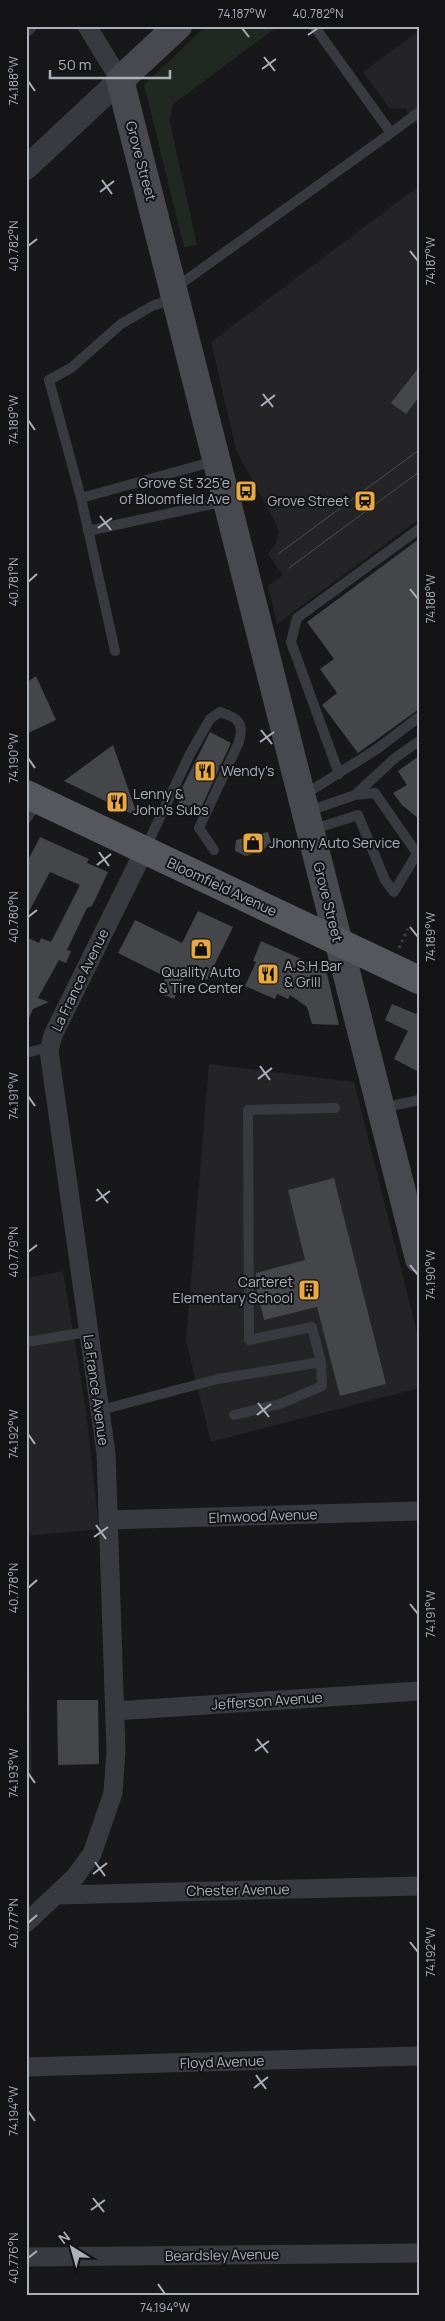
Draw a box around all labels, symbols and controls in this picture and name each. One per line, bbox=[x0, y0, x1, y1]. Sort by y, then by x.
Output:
text: 74.187°W bbox=[218, 5, 267, 22]
text: 40.782°N bbox=[293, 5, 343, 22]
scale bar bbox=[50, 48, 170, 80]
text: 50 m bbox=[58, 54, 92, 75]
text: 74.188°W bbox=[5, 56, 22, 106]
street label: Grove Street bbox=[122, 119, 161, 203]
text: 40.782°N bbox=[5, 221, 22, 271]
text: 74.187°W bbox=[422, 236, 439, 285]
text: 74.189°W bbox=[5, 394, 22, 445]
place label: Grove St 325'e of Bloomfield Ave bbox=[119, 473, 230, 508]
bus stop icon: Grove St 325'e of Bloomfield Ave bbox=[234, 479, 258, 503]
station icon: Grove Street bbox=[353, 489, 377, 513]
place label: Grove Street bbox=[267, 491, 349, 510]
text: 40.781°N bbox=[5, 558, 22, 606]
text: 74.188°W bbox=[422, 574, 439, 624]
text: 74.190°W bbox=[5, 732, 22, 783]
restaurant icon: Wendy's bbox=[193, 759, 217, 783]
place label: Wendy's bbox=[221, 761, 274, 780]
place label: Lenny & John's Subs bbox=[133, 784, 209, 819]
restaurant icon: Lenny & John's Subs bbox=[105, 790, 129, 814]
shop icon: Jhonny Auto Service bbox=[241, 831, 265, 855]
place label: Jhonny Auto Service bbox=[269, 833, 400, 852]
street label: Bloomfield Avenue bbox=[164, 853, 280, 920]
street label: Grove Street bbox=[309, 860, 348, 944]
text: 40.780°N bbox=[5, 891, 22, 943]
text: 74.189°W bbox=[422, 911, 439, 962]
street label: La France Avenue bbox=[46, 925, 113, 1034]
shop icon: Quality Auto & Tire Center bbox=[189, 937, 213, 961]
place label: A.S.H Bar & Grill bbox=[284, 956, 342, 991]
place label: Quality Auto & Tire Center bbox=[159, 962, 243, 997]
restaurant icon: A.S.H Bar & Grill bbox=[256, 962, 280, 986]
text: 74.191°W bbox=[5, 1072, 22, 1120]
text: 40.779°N bbox=[5, 1227, 22, 1277]
text: 74.190°W bbox=[422, 1249, 439, 1300]
place label: Carteret Elementary School bbox=[173, 1272, 293, 1307]
building icon: Carteret Elementary School bbox=[297, 1278, 321, 1302]
street label: La France Avenue bbox=[79, 1333, 114, 1447]
text: 74.192°W bbox=[5, 1408, 22, 1459]
street label: Elmwood Avenue bbox=[208, 1504, 318, 1527]
text: 40.778°N bbox=[5, 1563, 22, 1613]
text: 74.191°W bbox=[422, 1590, 439, 1638]
street label: Jefferson Avenue bbox=[211, 1687, 323, 1714]
text: 74.193°W bbox=[5, 1748, 22, 1798]
street label: Chester Avenue bbox=[186, 1879, 290, 1900]
text: 40.777°N bbox=[5, 1898, 22, 1948]
text: 74.192°W bbox=[422, 1926, 439, 1977]
street label: Floyd Avenue bbox=[179, 2051, 265, 2072]
text: 74.194°W bbox=[5, 2085, 22, 2136]
north arrow bbox=[48, 2224, 98, 2274]
text: N bbox=[54, 2227, 74, 2248]
text: 40.776°N bbox=[5, 2233, 22, 2283]
street label: Beardsley Avenue bbox=[165, 2244, 279, 2265]
text: 74.194°W bbox=[140, 2299, 191, 2316]

